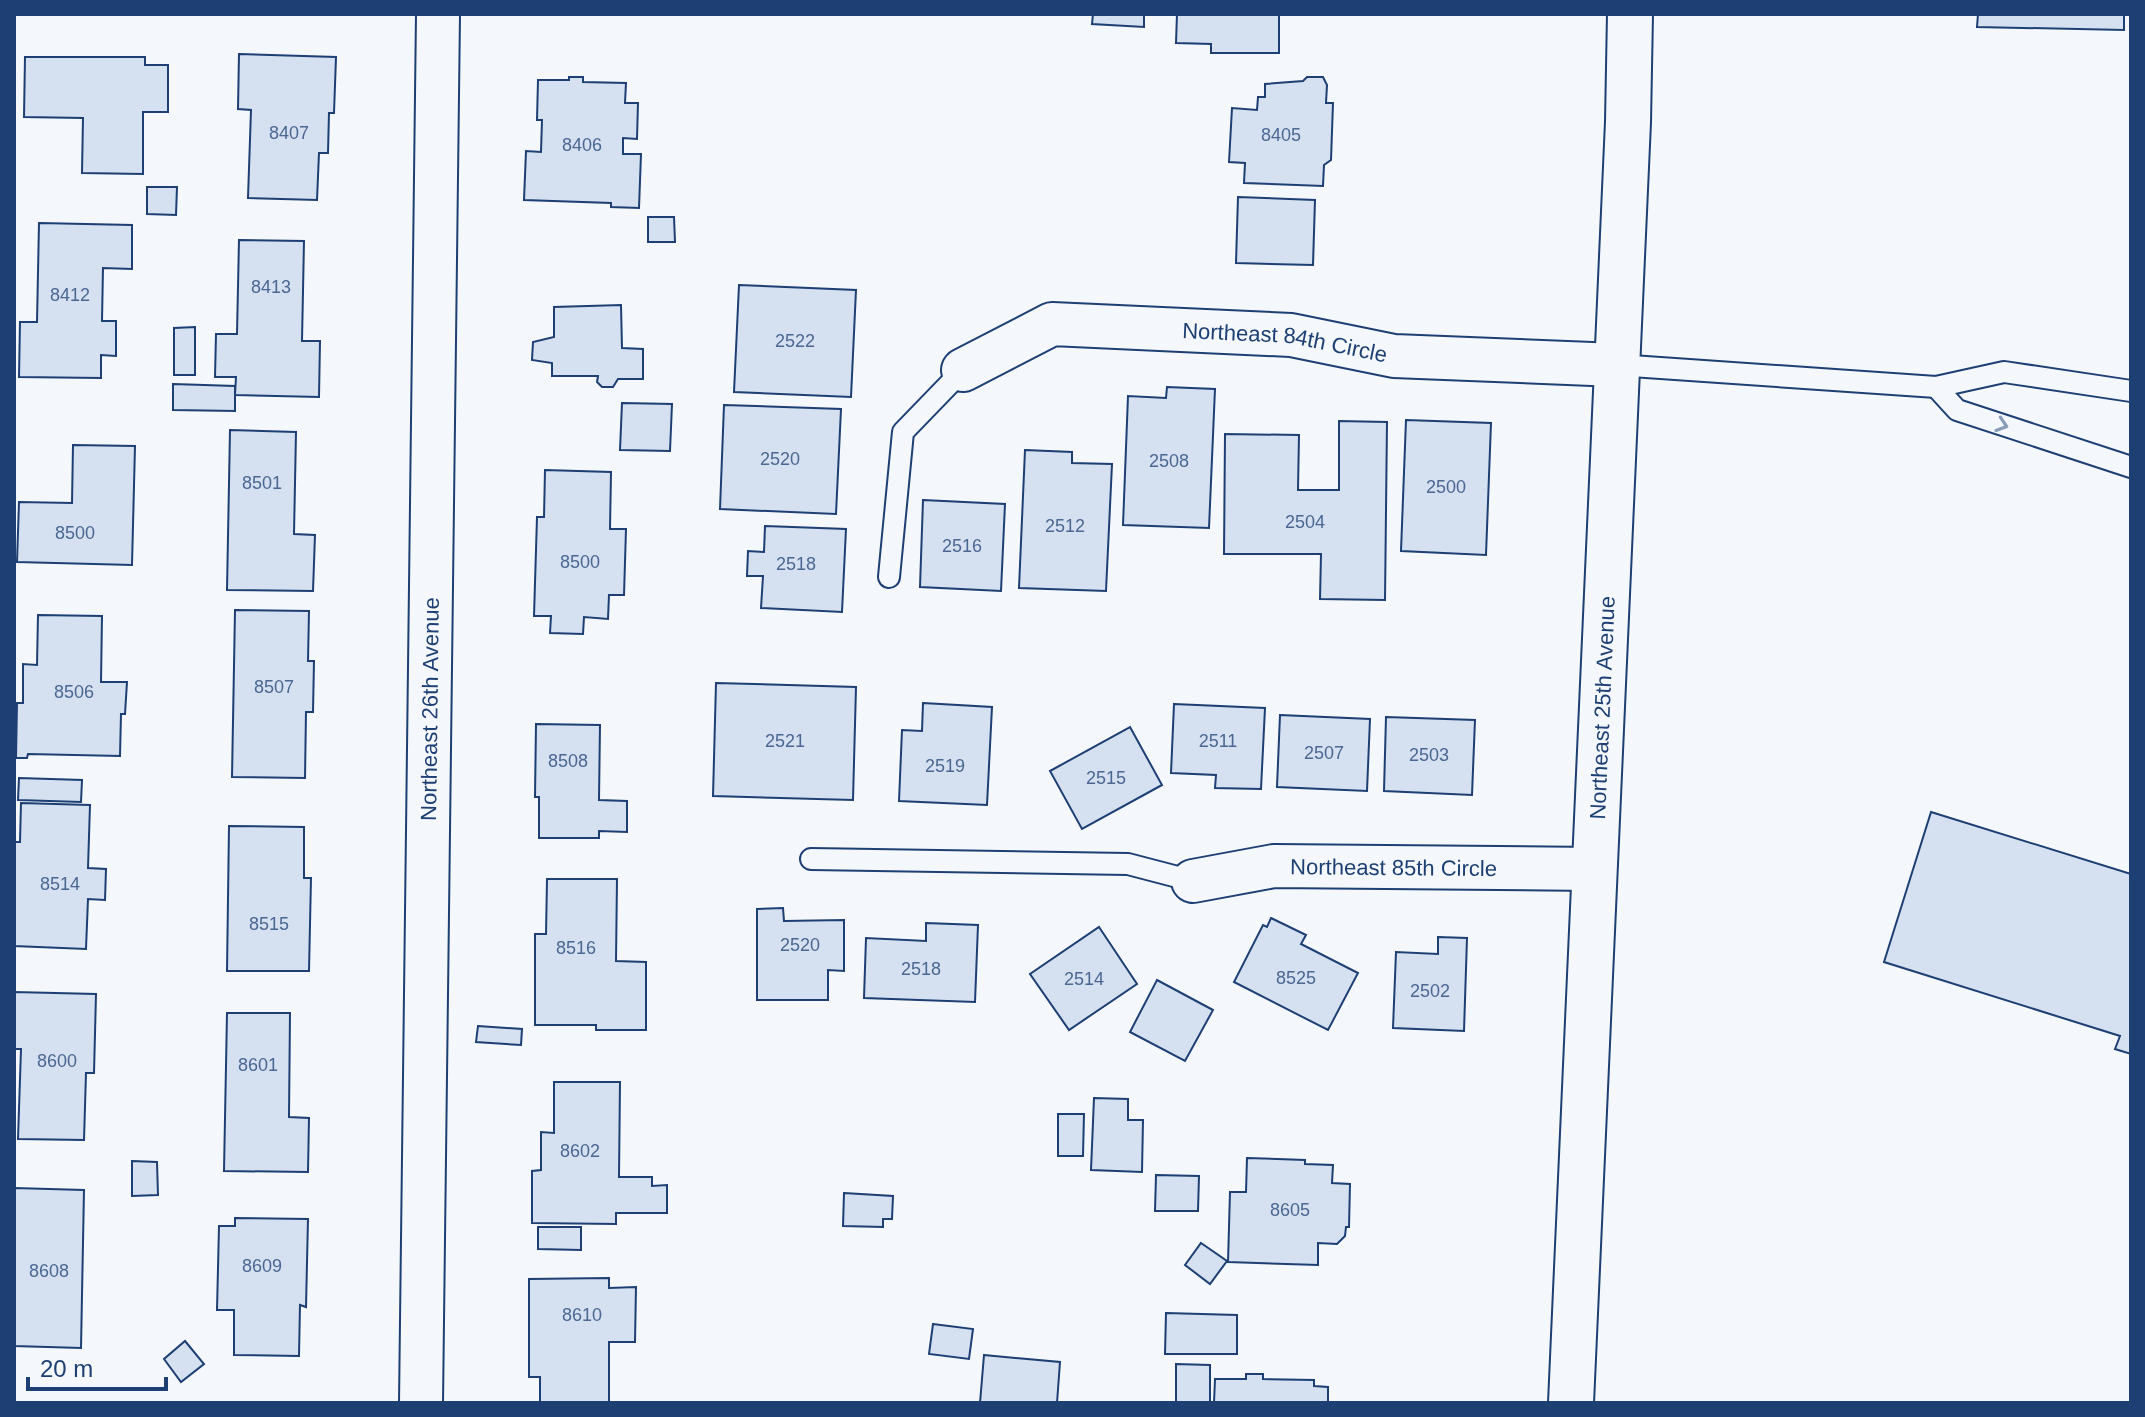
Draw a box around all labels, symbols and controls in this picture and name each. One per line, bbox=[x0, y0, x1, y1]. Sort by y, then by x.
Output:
house number: 8407 bbox=[269, 123, 309, 143]
house number: 8405 bbox=[1261, 125, 1301, 145]
house number: 8406 bbox=[562, 135, 602, 155]
house number: 8413 bbox=[251, 277, 291, 297]
house number: 8412 bbox=[50, 285, 90, 305]
street label: Northeast 84th Circle bbox=[1182, 318, 1389, 367]
house number: 2522 bbox=[775, 331, 815, 351]
one-way arrow bbox=[1994, 415, 2008, 431]
house number: 2520 bbox=[760, 449, 800, 469]
house number: 2508 bbox=[1149, 451, 1189, 471]
house number: 8501 bbox=[242, 473, 282, 493]
house number: 2500 bbox=[1426, 477, 1466, 497]
house number: 2504 bbox=[1285, 512, 1325, 532]
house number: 2512 bbox=[1045, 516, 1085, 536]
house number: 8500 bbox=[55, 523, 95, 543]
house number: 2516 bbox=[942, 536, 982, 556]
house number: 8500 bbox=[560, 552, 600, 572]
house number: 2518 bbox=[776, 554, 816, 574]
street label: Northeast 25th Avenue bbox=[1585, 595, 1620, 820]
street label: Northeast 26th Avenue bbox=[416, 597, 444, 821]
house number: 8507 bbox=[254, 677, 294, 697]
house number: 8506 bbox=[54, 682, 94, 702]
house number: 2521 bbox=[765, 731, 805, 751]
house number: 2511 bbox=[1199, 731, 1237, 751]
house number: 2507 bbox=[1304, 743, 1344, 763]
house number: 2503 bbox=[1409, 745, 1449, 765]
house number: 8508 bbox=[548, 751, 588, 771]
house number: 2519 bbox=[925, 756, 965, 776]
house number: 2515 bbox=[1086, 768, 1126, 788]
street label: Northeast 85th Circle bbox=[1290, 854, 1497, 881]
house number: 8514 bbox=[40, 874, 80, 894]
house number: 8515 bbox=[249, 914, 289, 934]
house number: 2520 bbox=[780, 935, 820, 955]
house number: 8516 bbox=[556, 938, 596, 958]
house number: 2518 bbox=[901, 959, 941, 979]
house number: 8525 bbox=[1276, 968, 1316, 988]
house number: 2514 bbox=[1064, 969, 1104, 989]
house number: 2502 bbox=[1410, 981, 1450, 1001]
house number: 8600 bbox=[37, 1051, 77, 1071]
house number: 8601 bbox=[238, 1055, 278, 1075]
house number: 8602 bbox=[560, 1141, 600, 1161]
house number: 8605 bbox=[1270, 1200, 1310, 1220]
house number: 8609 bbox=[242, 1256, 282, 1276]
house number: 8608 bbox=[29, 1261, 69, 1281]
house number: 8610 bbox=[562, 1305, 602, 1325]
scale bar bbox=[28, 1341, 166, 1391]
text: 20 m bbox=[40, 1355, 93, 1382]

